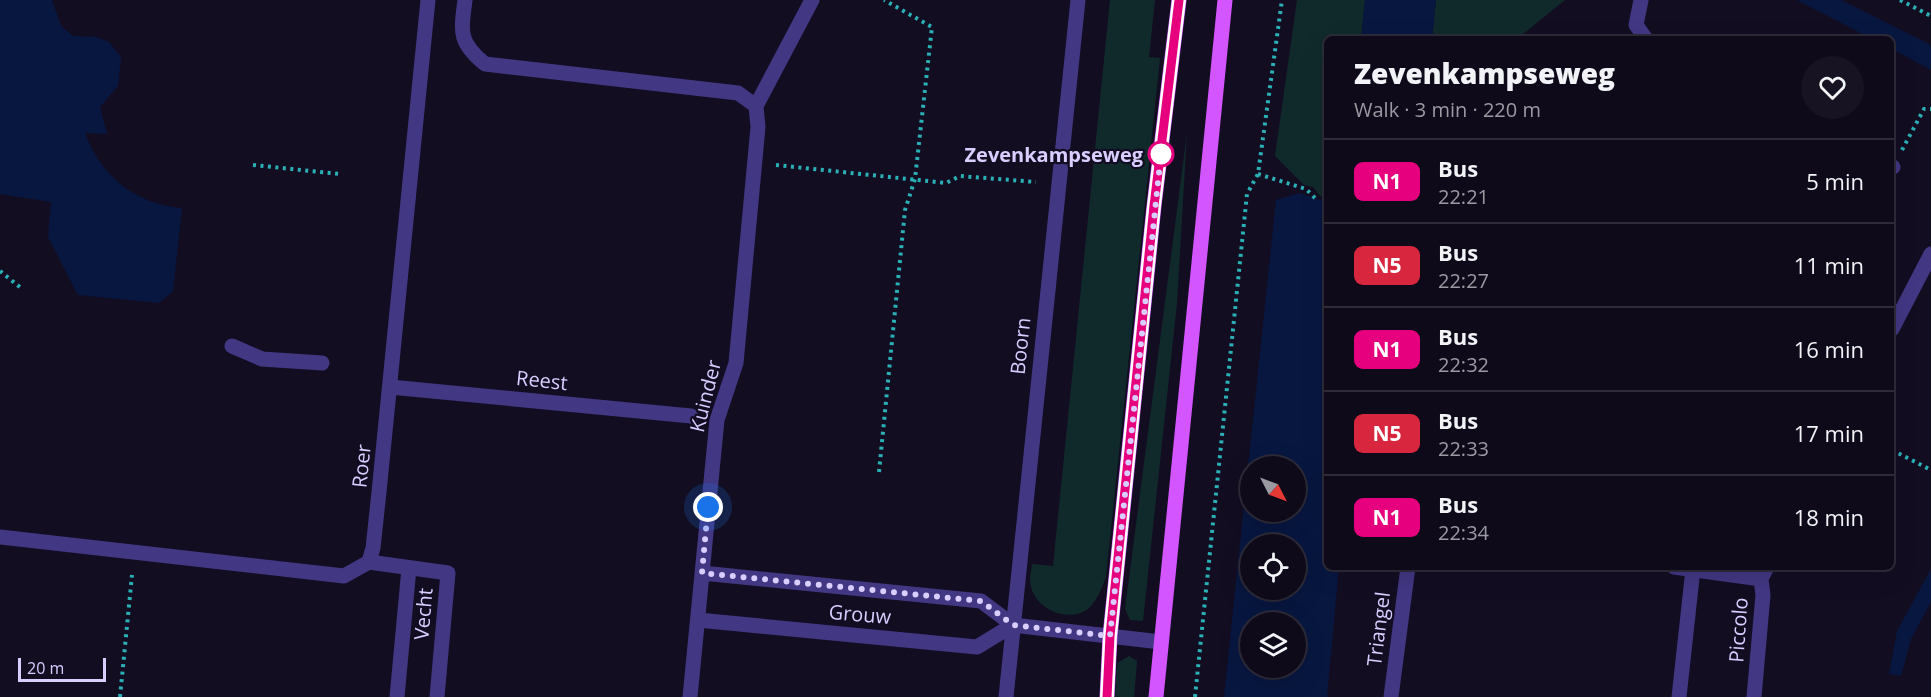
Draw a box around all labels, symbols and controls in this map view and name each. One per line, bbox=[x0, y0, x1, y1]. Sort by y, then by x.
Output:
text: Zevenkampseweg bbox=[1354, 54, 1615, 92]
button: heart bbox=[1801, 56, 1864, 119]
text: Walk · 3 min · 220 m bbox=[1354, 96, 1541, 123]
place label: Zevenkampseweg bbox=[964, 141, 1144, 168]
marker: Zevenkampseweg bbox=[1148, 141, 1174, 167]
text: Bus bbox=[1438, 153, 1478, 183]
text: 5 min bbox=[1806, 166, 1864, 196]
text: N1 bbox=[1372, 167, 1402, 195]
text: 22:21 bbox=[1438, 183, 1489, 210]
text: Bus bbox=[1438, 237, 1478, 267]
text: 11 min bbox=[1794, 250, 1864, 280]
text: N5 bbox=[1372, 251, 1402, 279]
text: 22:27 bbox=[1438, 267, 1489, 294]
street label: Boorn bbox=[1004, 316, 1036, 376]
text: Bus bbox=[1438, 321, 1478, 351]
text: 16 min bbox=[1794, 334, 1864, 364]
text: N1 bbox=[1372, 335, 1402, 363]
text: 22:32 bbox=[1438, 351, 1489, 378]
street label: Kuinder bbox=[683, 357, 727, 435]
street label: Reest bbox=[515, 364, 569, 396]
text: Bus bbox=[1438, 405, 1478, 435]
text: 17 min bbox=[1794, 418, 1864, 448]
text: N5 bbox=[1372, 419, 1402, 447]
text: 22:33 bbox=[1438, 435, 1489, 462]
street label: Roer bbox=[345, 443, 377, 489]
north arrow bbox=[1240, 456, 1306, 522]
map controls bbox=[1240, 456, 1306, 678]
text: Bus bbox=[1438, 489, 1478, 519]
your location bbox=[693, 492, 723, 522]
text: 18 min bbox=[1794, 502, 1864, 532]
text: N1 bbox=[1372, 503, 1402, 531]
text: 22:34 bbox=[1438, 519, 1489, 546]
button: locate bbox=[1240, 534, 1306, 600]
street label: Vecht bbox=[407, 587, 439, 641]
street label: Triangel bbox=[1360, 590, 1396, 668]
street label: Piccolo bbox=[1722, 596, 1754, 664]
street label: Grouw bbox=[828, 598, 893, 630]
button: layers bbox=[1240, 612, 1306, 678]
scale bar bbox=[18, 655, 106, 682]
text: 20 m bbox=[27, 657, 64, 679]

